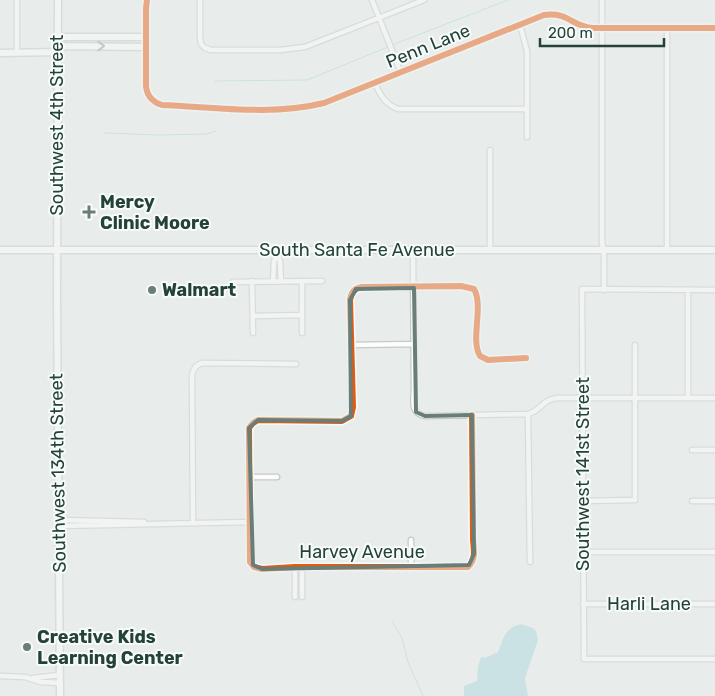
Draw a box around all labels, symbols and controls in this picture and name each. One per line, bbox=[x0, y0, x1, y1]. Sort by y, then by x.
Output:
scale bar bbox=[540, 15, 664, 47]
street label: Penn Lane bbox=[383, 19, 473, 73]
text: 200 m bbox=[548, 24, 593, 42]
street label: Southwest 4th Street bbox=[46, 35, 68, 215]
one-way arrow bbox=[98, 41, 106, 51]
place label: Mercy Clinic Moore bbox=[100, 191, 210, 234]
marker: Mercy Clinic Moore bbox=[82, 205, 96, 219]
street label: South Santa Fe Avenue bbox=[259, 239, 455, 261]
place label: Walmart bbox=[162, 279, 236, 301]
marker: Walmart bbox=[146, 284, 158, 296]
street label: Southwest 134th Street bbox=[45, 373, 71, 573]
street label: Southwest 141st Street bbox=[572, 377, 594, 571]
street label: Harvey Avenue bbox=[299, 541, 425, 563]
street label: Harli Lane bbox=[607, 593, 691, 615]
place label: Creative Kids Learning Center bbox=[37, 626, 183, 669]
marker: Creative Kids Learning Center bbox=[21, 641, 33, 653]

